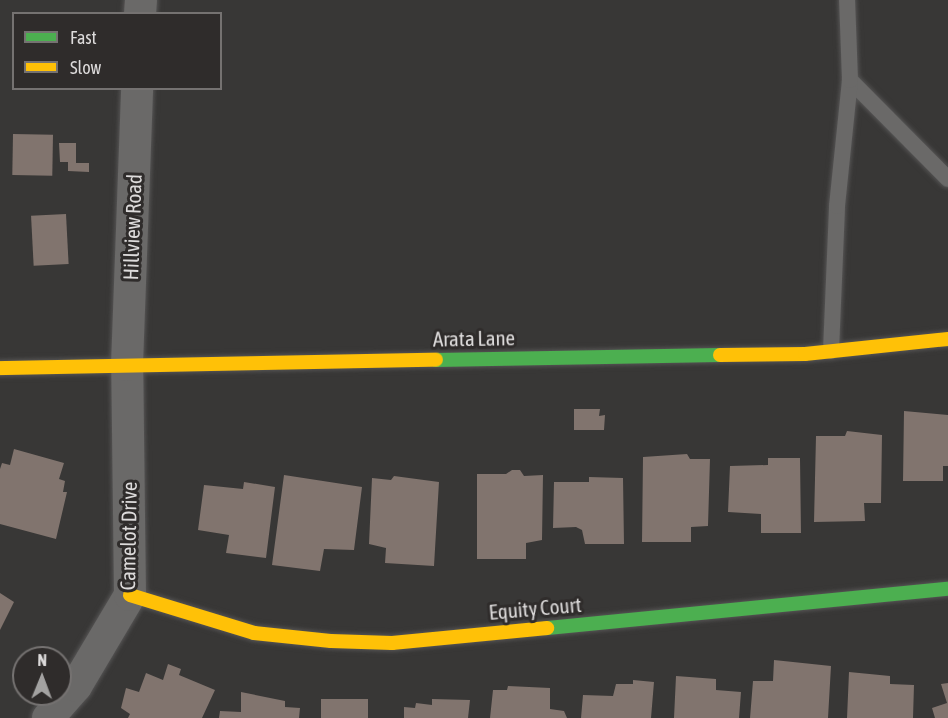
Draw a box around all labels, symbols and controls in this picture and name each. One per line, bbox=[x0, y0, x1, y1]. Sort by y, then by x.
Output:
legend bbox=[12, 12, 222, 90]
text: Fast bbox=[70, 27, 97, 48]
text: Slow bbox=[70, 57, 101, 78]
street label: Hillview Road bbox=[118, 173, 146, 281]
street label: Arata Lane bbox=[433, 325, 515, 351]
street label: Camelot Drive bbox=[114, 481, 142, 591]
street label: Equity Court bbox=[488, 591, 582, 625]
north arrow bbox=[12, 646, 72, 706]
text: N bbox=[37, 651, 47, 669]

